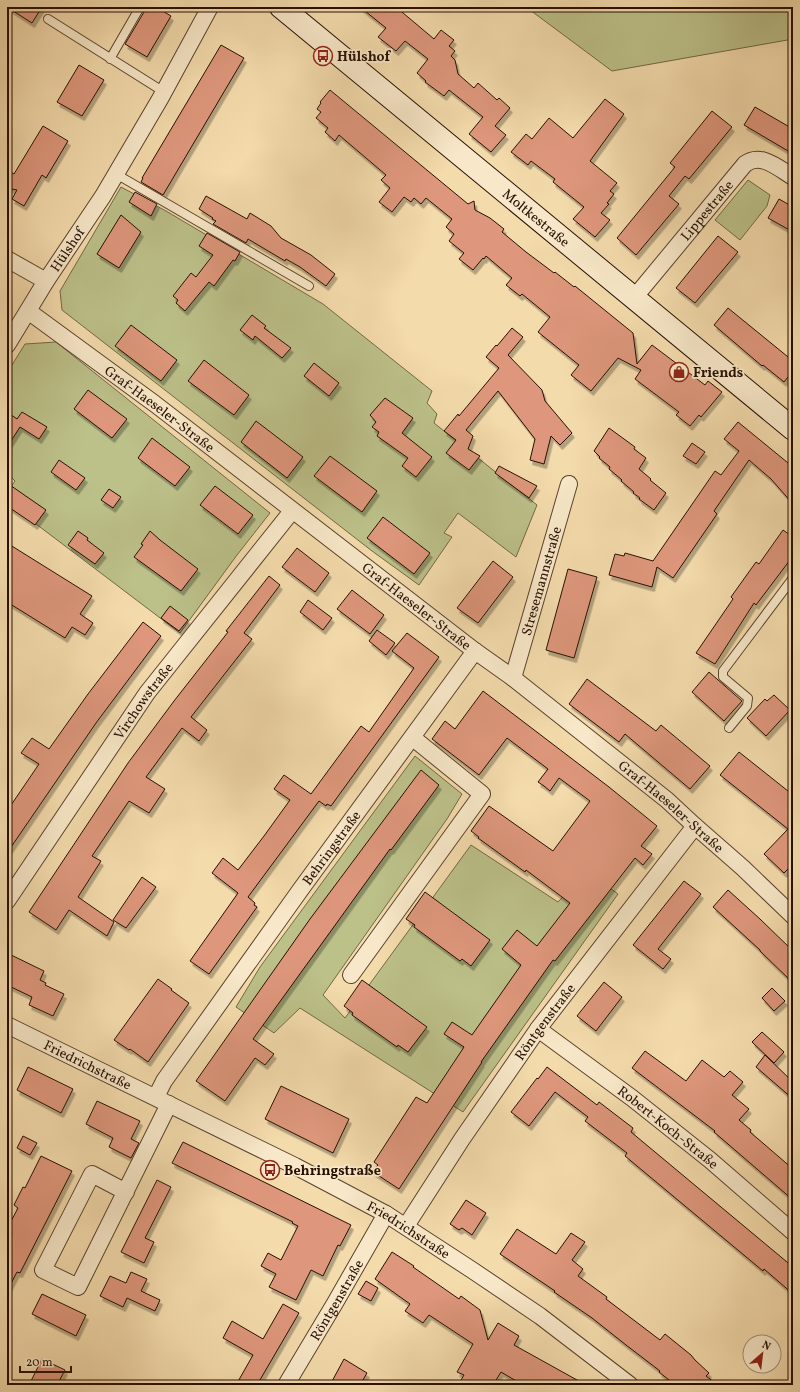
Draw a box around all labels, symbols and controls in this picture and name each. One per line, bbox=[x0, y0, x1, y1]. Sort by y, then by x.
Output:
bus stop icon: Hülshof bbox=[312, 45, 334, 67]
place label: Hülshof bbox=[337, 48, 392, 67]
street label: Lippestraße bbox=[677, 177, 739, 246]
street label: Moltkestraße bbox=[498, 185, 573, 252]
street label: Hülshof bbox=[47, 223, 91, 276]
shop icon: Friends bbox=[668, 361, 690, 383]
street label: Graf-Haeseler-Straße bbox=[100, 362, 218, 458]
place label: Friends bbox=[693, 364, 743, 383]
street label: Stresemannstraße bbox=[518, 524, 567, 638]
street label: Graf-Haeseler-Straße bbox=[357, 559, 475, 656]
street label: Virchowstraße bbox=[110, 659, 179, 744]
street label: Graf-Haeseler-Straße bbox=[614, 757, 727, 858]
street label: Behringstraße bbox=[299, 807, 366, 890]
street label: Röntgenstraße bbox=[511, 980, 581, 1065]
street label: Friedrichstraße bbox=[40, 1036, 134, 1096]
street label: Robert-Koch-Straße bbox=[613, 1082, 722, 1174]
bus stop icon: Behringstraße bbox=[259, 1159, 281, 1181]
place label: Behringstraße bbox=[284, 1162, 381, 1181]
street label: Friedrichstraße bbox=[363, 1198, 454, 1264]
street label: Röntgenstraße bbox=[307, 1256, 369, 1345]
north arrow bbox=[742, 1334, 782, 1374]
text: N bbox=[759, 1338, 773, 1355]
scale bar bbox=[20, 1348, 71, 1374]
text: 20 m bbox=[26, 1355, 53, 1371]

